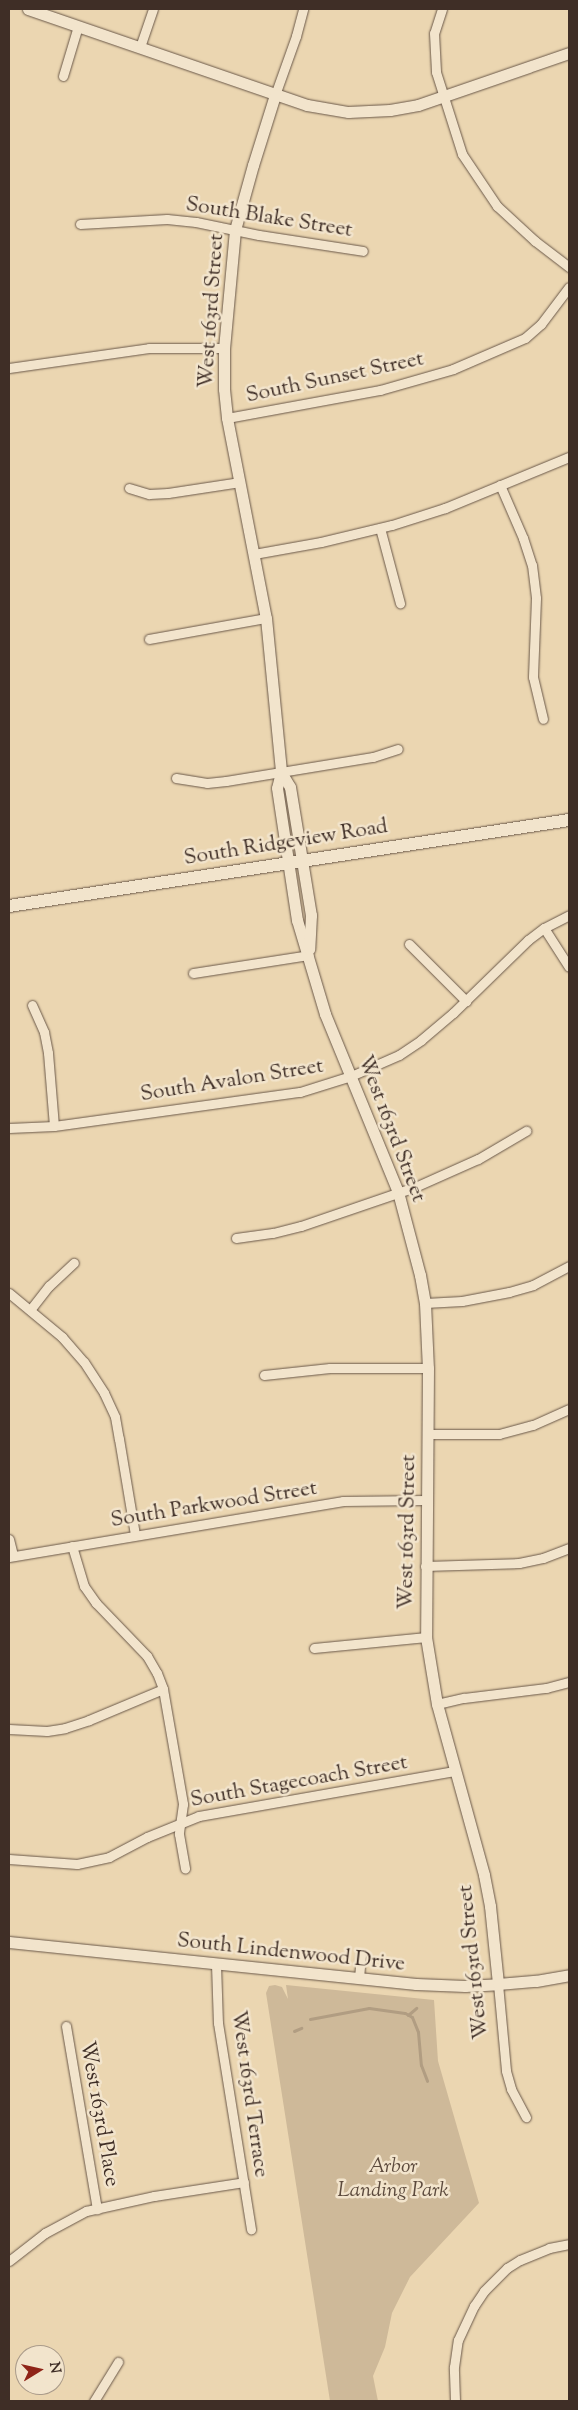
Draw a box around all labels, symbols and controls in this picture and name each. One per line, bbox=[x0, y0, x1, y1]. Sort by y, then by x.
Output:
street label: South Blake Street bbox=[184, 192, 354, 244]
street label: West 163rd Street bbox=[194, 233, 230, 389]
street label: South Sunset Street bbox=[244, 347, 426, 409]
street label: South Ridgeview Road bbox=[182, 814, 390, 872]
street label: West 163rd Street bbox=[351, 1052, 431, 1206]
street label: South Avalon Street bbox=[139, 1054, 325, 1108]
street label: West 163rd Street bbox=[394, 1454, 422, 1610]
street label: South Parkwood Street bbox=[109, 1476, 319, 1534]
street label: South Stagecoach Street bbox=[189, 1751, 409, 1813]
street label: West 163rd Street bbox=[453, 1883, 495, 2041]
street label: South Lindenwood Drive bbox=[176, 1928, 406, 1978]
street label: West 163rd Terrace bbox=[225, 2009, 273, 2179]
street label: West 163rd Place bbox=[74, 2039, 124, 2189]
park label: Arbor Landing Park bbox=[337, 2154, 449, 2204]
north arrow bbox=[15, 2345, 65, 2395]
text: N bbox=[43, 2361, 65, 2375]

